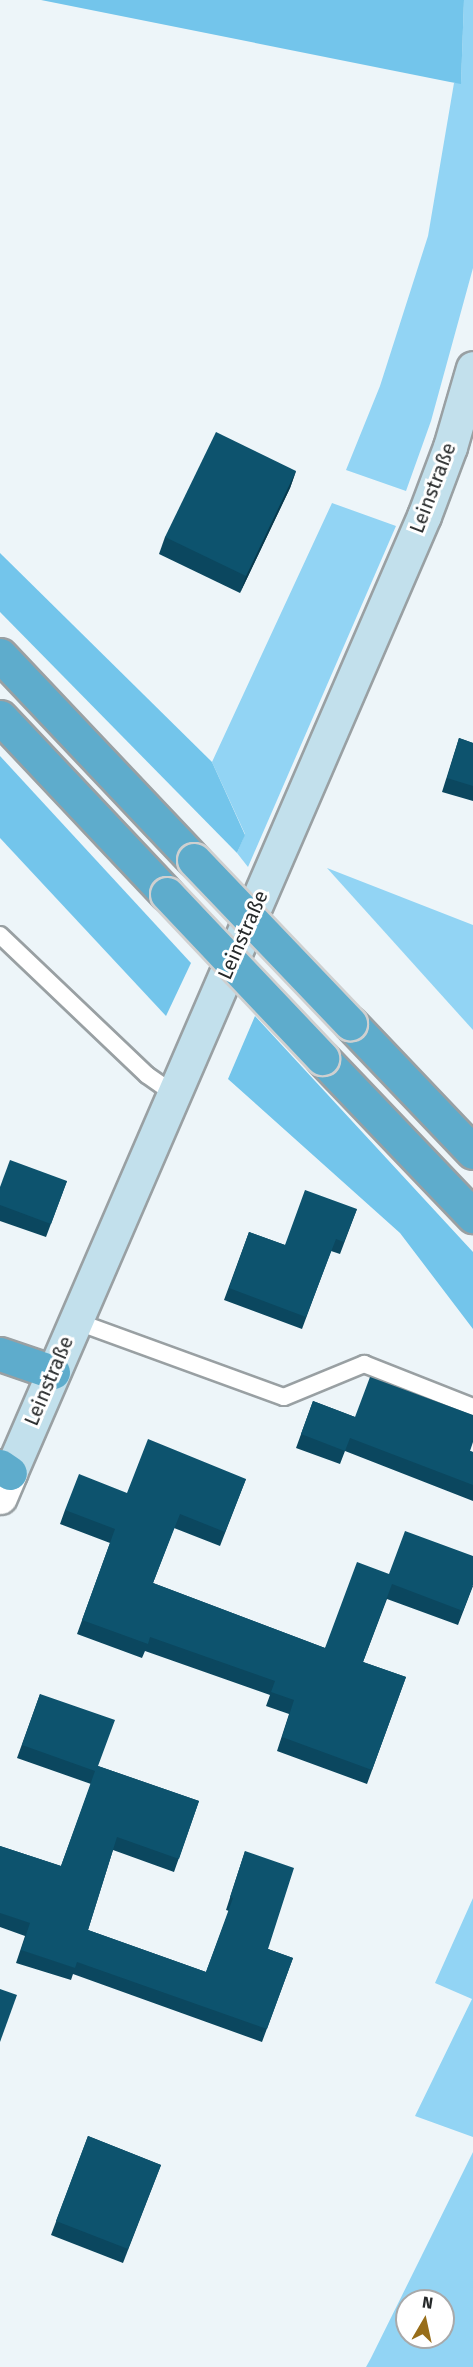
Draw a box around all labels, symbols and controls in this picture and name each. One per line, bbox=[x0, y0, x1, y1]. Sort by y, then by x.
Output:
street label: Leinstraße bbox=[405, 439, 461, 537]
street label: Leinstraße bbox=[213, 887, 273, 983]
street label: Leinstraße bbox=[19, 1333, 79, 1429]
north arrow bbox=[395, 2289, 455, 2349]
text: N bbox=[421, 2292, 434, 2313]

